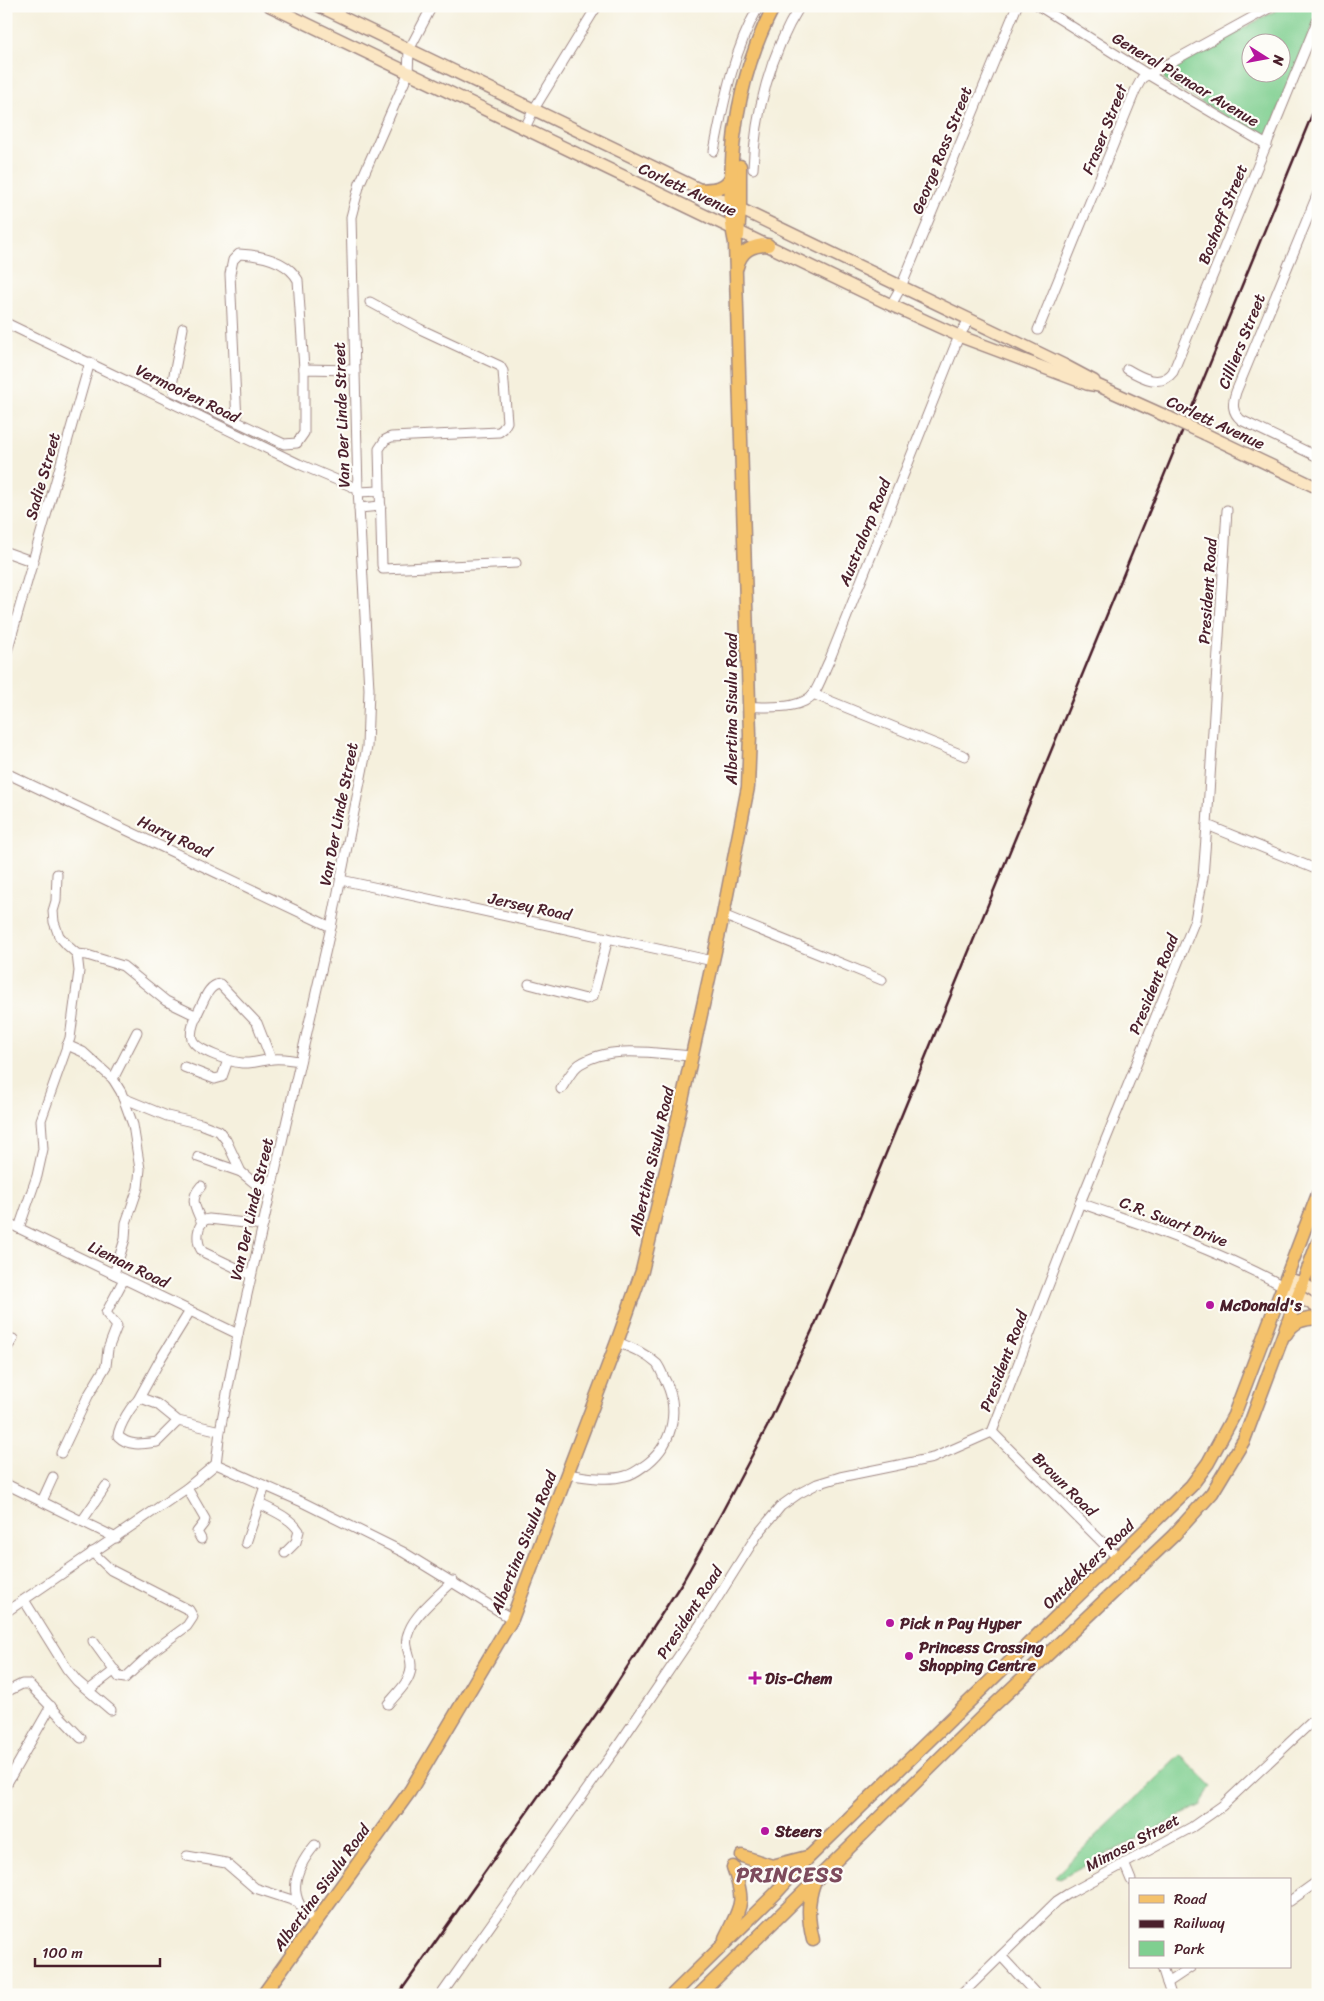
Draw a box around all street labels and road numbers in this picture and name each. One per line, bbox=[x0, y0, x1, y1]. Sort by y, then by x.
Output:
street label: General Pienaar Avenue bbox=[1106, 24, 1265, 135]
street label: Fraser Street bbox=[1073, 79, 1136, 179]
street label: George Ross Street bbox=[903, 82, 980, 219]
street label: Corlett Avenue bbox=[634, 154, 742, 225]
street label: Boshoff Street bbox=[1189, 159, 1256, 269]
street label: Cilliers Street bbox=[1209, 289, 1274, 393]
street label: Van Der Linde Street bbox=[324, 342, 359, 488]
street label: Vermooten Road bbox=[131, 356, 246, 432]
street label: Corlett Avenue bbox=[1162, 387, 1270, 458]
street label: Sadie Street bbox=[16, 429, 69, 523]
street label: Australorp Road bbox=[829, 472, 900, 591]
street label: President Road bbox=[1189, 535, 1226, 645]
street label: Albertina Sisulu Road bbox=[717, 632, 746, 786]
street label: Van Der Linde Street bbox=[310, 740, 367, 888]
street label: Harry Road bbox=[133, 807, 218, 867]
street label: Jersey Road bbox=[485, 883, 576, 930]
street label: President Road bbox=[1120, 928, 1187, 1039]
street label: Albertina Sisulu Road bbox=[620, 1082, 683, 1239]
street label: Van Der Linde Street bbox=[221, 1135, 282, 1283]
street label: C.R. Swart Drive bbox=[1115, 1187, 1233, 1256]
street label: Lieman Road bbox=[83, 1232, 176, 1297]
street label: President Road bbox=[971, 1305, 1037, 1416]
street label: Brown Road bbox=[1025, 1445, 1105, 1525]
street label: Albertina Sisulu Road bbox=[481, 1465, 566, 1619]
street label: Ontdekkers Road bbox=[1035, 1511, 1143, 1616]
street label: President Road bbox=[648, 1558, 731, 1665]
street label: Mimosa Street bbox=[1080, 1805, 1185, 1880]
street label: Albertina Sisulu Road bbox=[264, 1816, 379, 1958]

